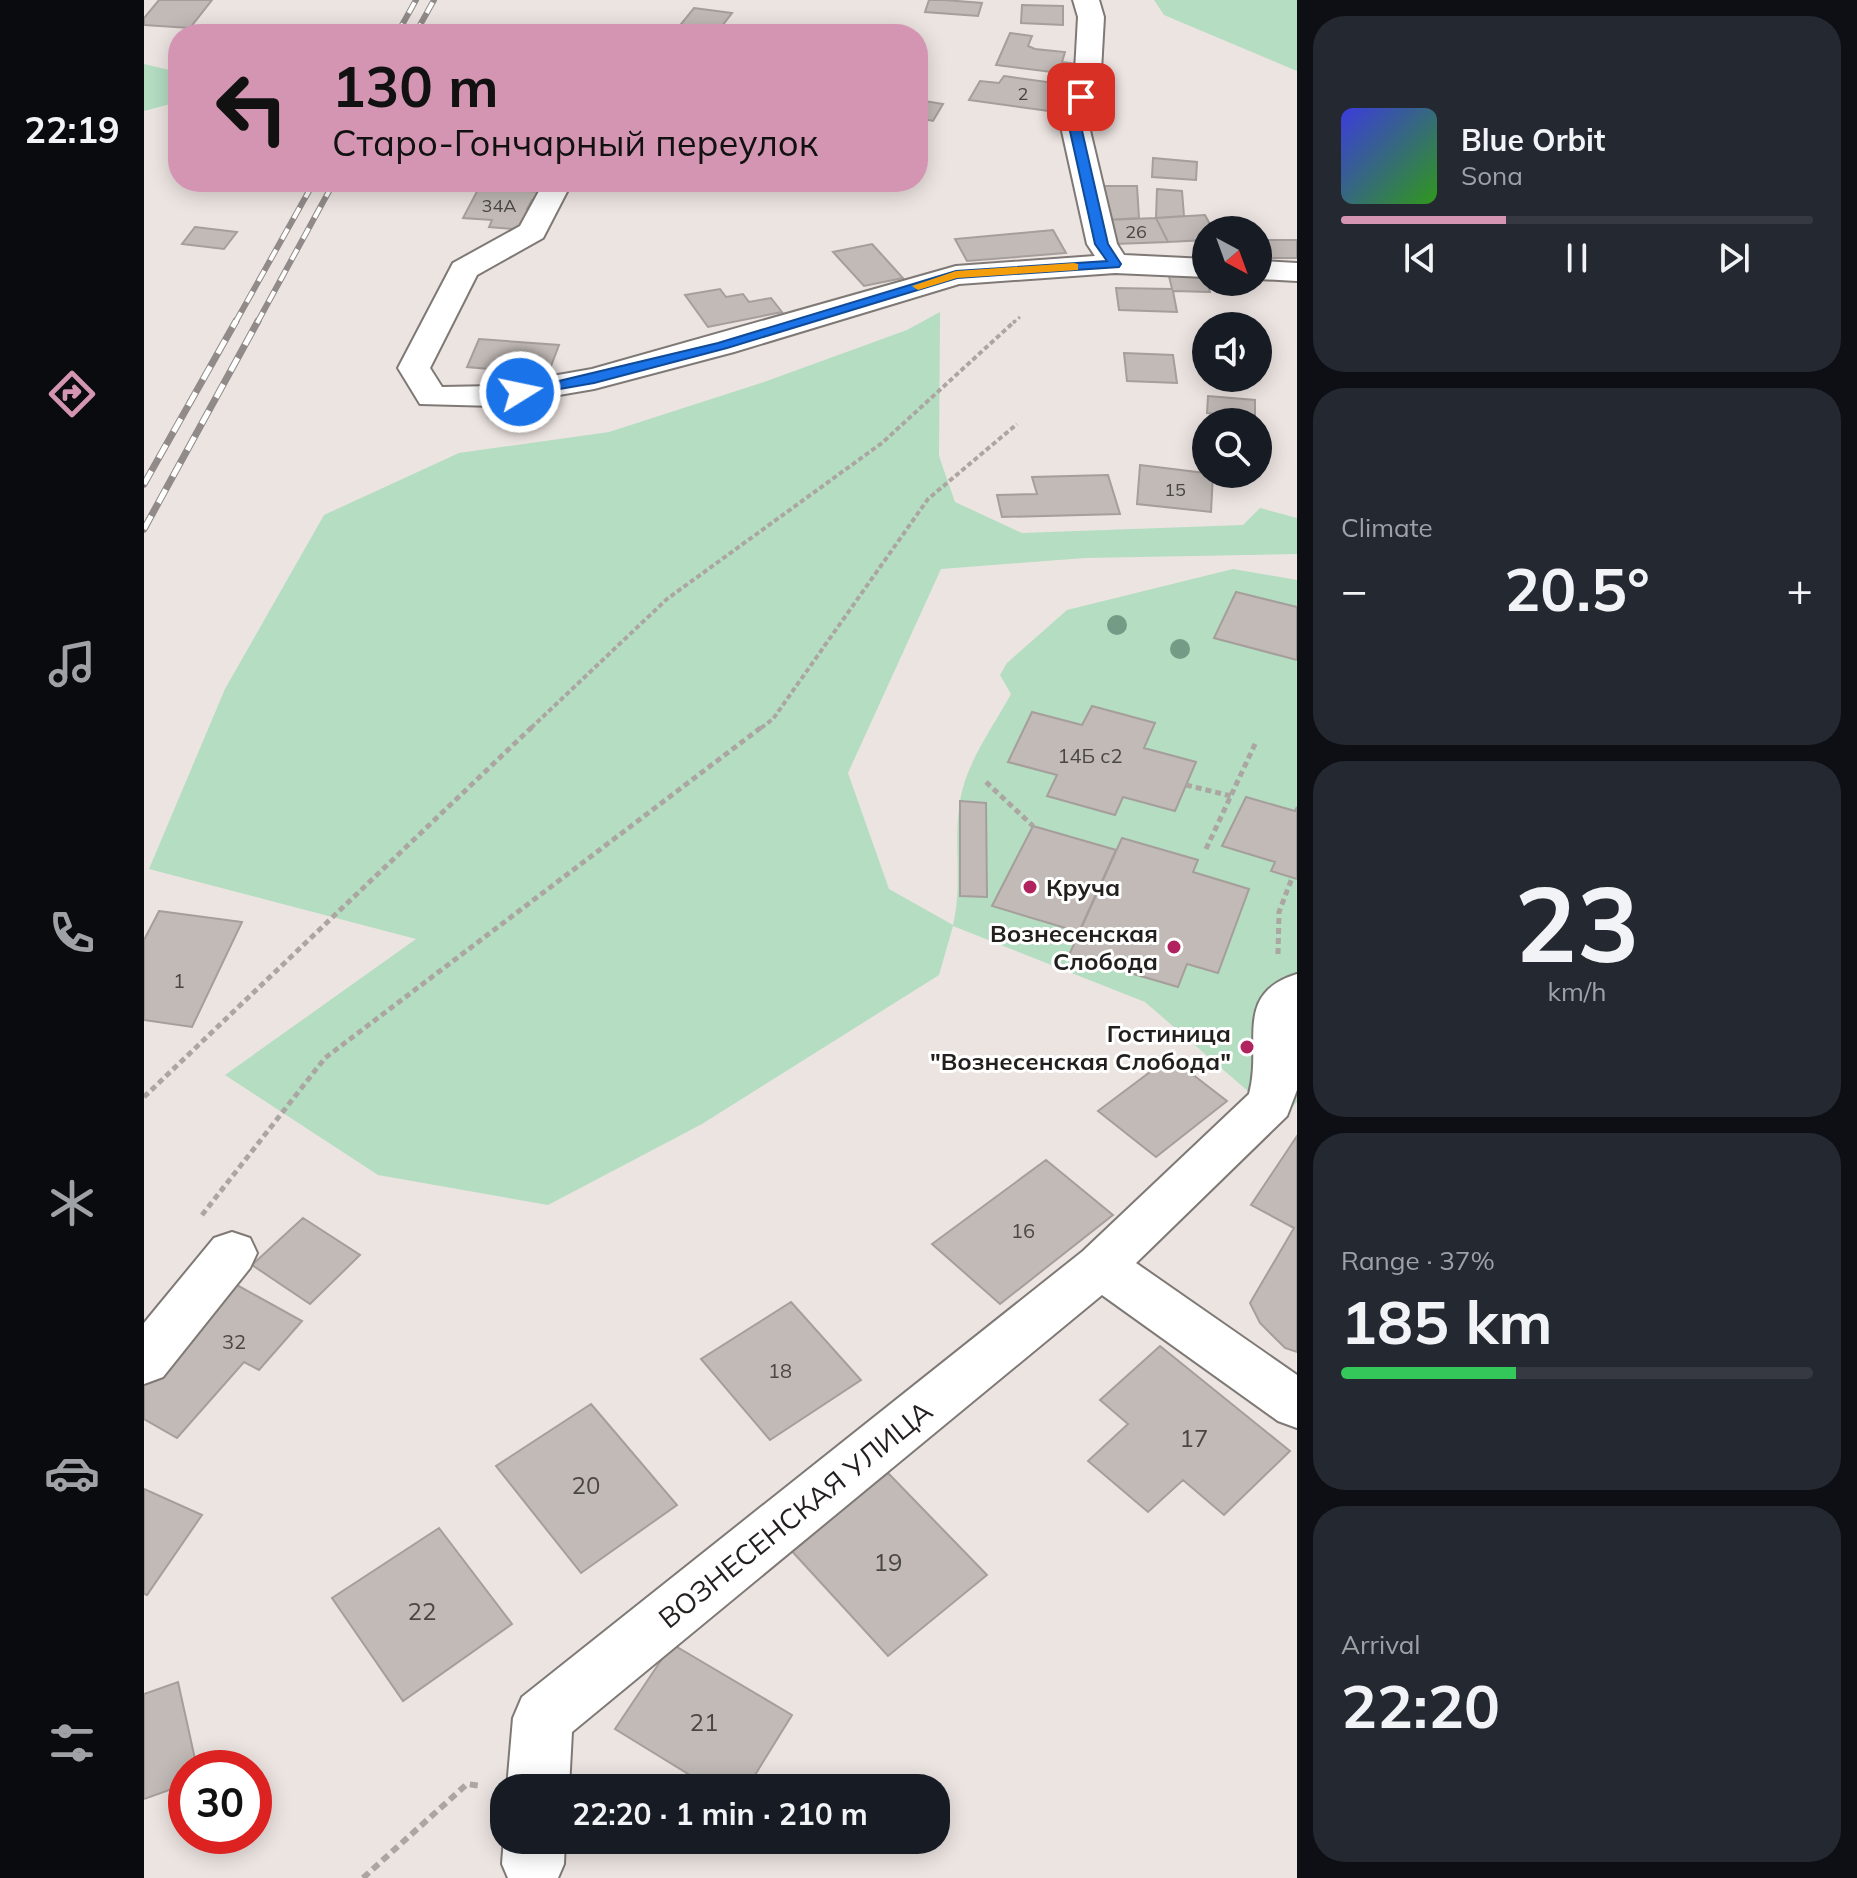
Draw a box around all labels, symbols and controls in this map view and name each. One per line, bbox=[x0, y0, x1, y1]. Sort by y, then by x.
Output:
text: 130 m bbox=[332, 51, 499, 121]
icon: left bbox=[200, 56, 304, 160]
pin bbox=[1047, 63, 1115, 131]
icon: arrive bbox=[1059, 75, 1103, 119]
house number: 2 bbox=[1018, 82, 1028, 105]
text: 22:19 bbox=[24, 107, 120, 152]
text: Старо-Гончарный переулок bbox=[332, 120, 818, 165]
text: Blue Orbit bbox=[1461, 121, 1605, 159]
text: Sona bbox=[1461, 159, 1523, 192]
house number: 34А bbox=[482, 194, 516, 217]
north arrow bbox=[1192, 216, 1272, 296]
map controls bbox=[1192, 216, 1272, 488]
house number: 26 bbox=[1125, 220, 1147, 243]
icon: previous bbox=[1398, 236, 1442, 280]
icon: pause bbox=[1555, 236, 1599, 280]
icon: next bbox=[1712, 236, 1756, 280]
button: sound bbox=[1192, 312, 1272, 392]
position arrow bbox=[478, 350, 562, 434]
icon: directions bbox=[44, 366, 100, 422]
button: search bbox=[1192, 408, 1272, 488]
house number: 15 bbox=[1164, 478, 1186, 501]
text: Climate bbox=[1341, 511, 1433, 544]
text: 20.5° bbox=[1504, 551, 1650, 626]
text: − bbox=[1341, 562, 1367, 617]
text: + bbox=[1787, 562, 1813, 617]
icon: music bbox=[44, 636, 100, 692]
house number: 14Б с2 bbox=[1058, 743, 1122, 768]
text: 23 bbox=[1515, 857, 1639, 988]
place label: Круча bbox=[1046, 872, 1120, 902]
marker: Круча bbox=[1021, 878, 1039, 896]
icon: phone bbox=[44, 905, 100, 961]
place label: Вознесенская Слобода bbox=[990, 918, 1158, 976]
marker: Вознесенская Слобода bbox=[1165, 938, 1183, 956]
house number: 1 bbox=[173, 968, 185, 993]
text: km/h bbox=[1548, 975, 1606, 1008]
place label: Гостиница "Вознесенская Слобода" bbox=[930, 1018, 1231, 1076]
marker: Гостиница "Вознесенская Слобода" bbox=[1238, 1038, 1256, 1056]
icon: climate bbox=[44, 1175, 100, 1231]
house number: 16 bbox=[1011, 1218, 1035, 1243]
text: Range · 37% bbox=[1341, 1244, 1495, 1277]
text: 185 km bbox=[1341, 1284, 1553, 1359]
house number: 32 bbox=[222, 1329, 246, 1354]
house number: 18 bbox=[768, 1358, 792, 1383]
street label: ВОЗНЕСЕНСКАЯ УЛИЦА bbox=[651, 1393, 939, 1635]
house number: 17 bbox=[1180, 1423, 1208, 1453]
icon: car bbox=[44, 1445, 100, 1501]
house number: 20 bbox=[572, 1470, 600, 1500]
house number: 19 bbox=[874, 1547, 902, 1577]
house number: 22 bbox=[408, 1596, 436, 1626]
text: Arrival bbox=[1341, 1628, 1421, 1661]
text: 22:20 bbox=[1341, 1668, 1500, 1743]
house number: 21 bbox=[690, 1707, 718, 1737]
icon: filters bbox=[44, 1715, 100, 1771]
speed limit sign: 30 bbox=[168, 1750, 272, 1854]
text: 22:20 · 1 min · 210 m bbox=[572, 1795, 868, 1833]

